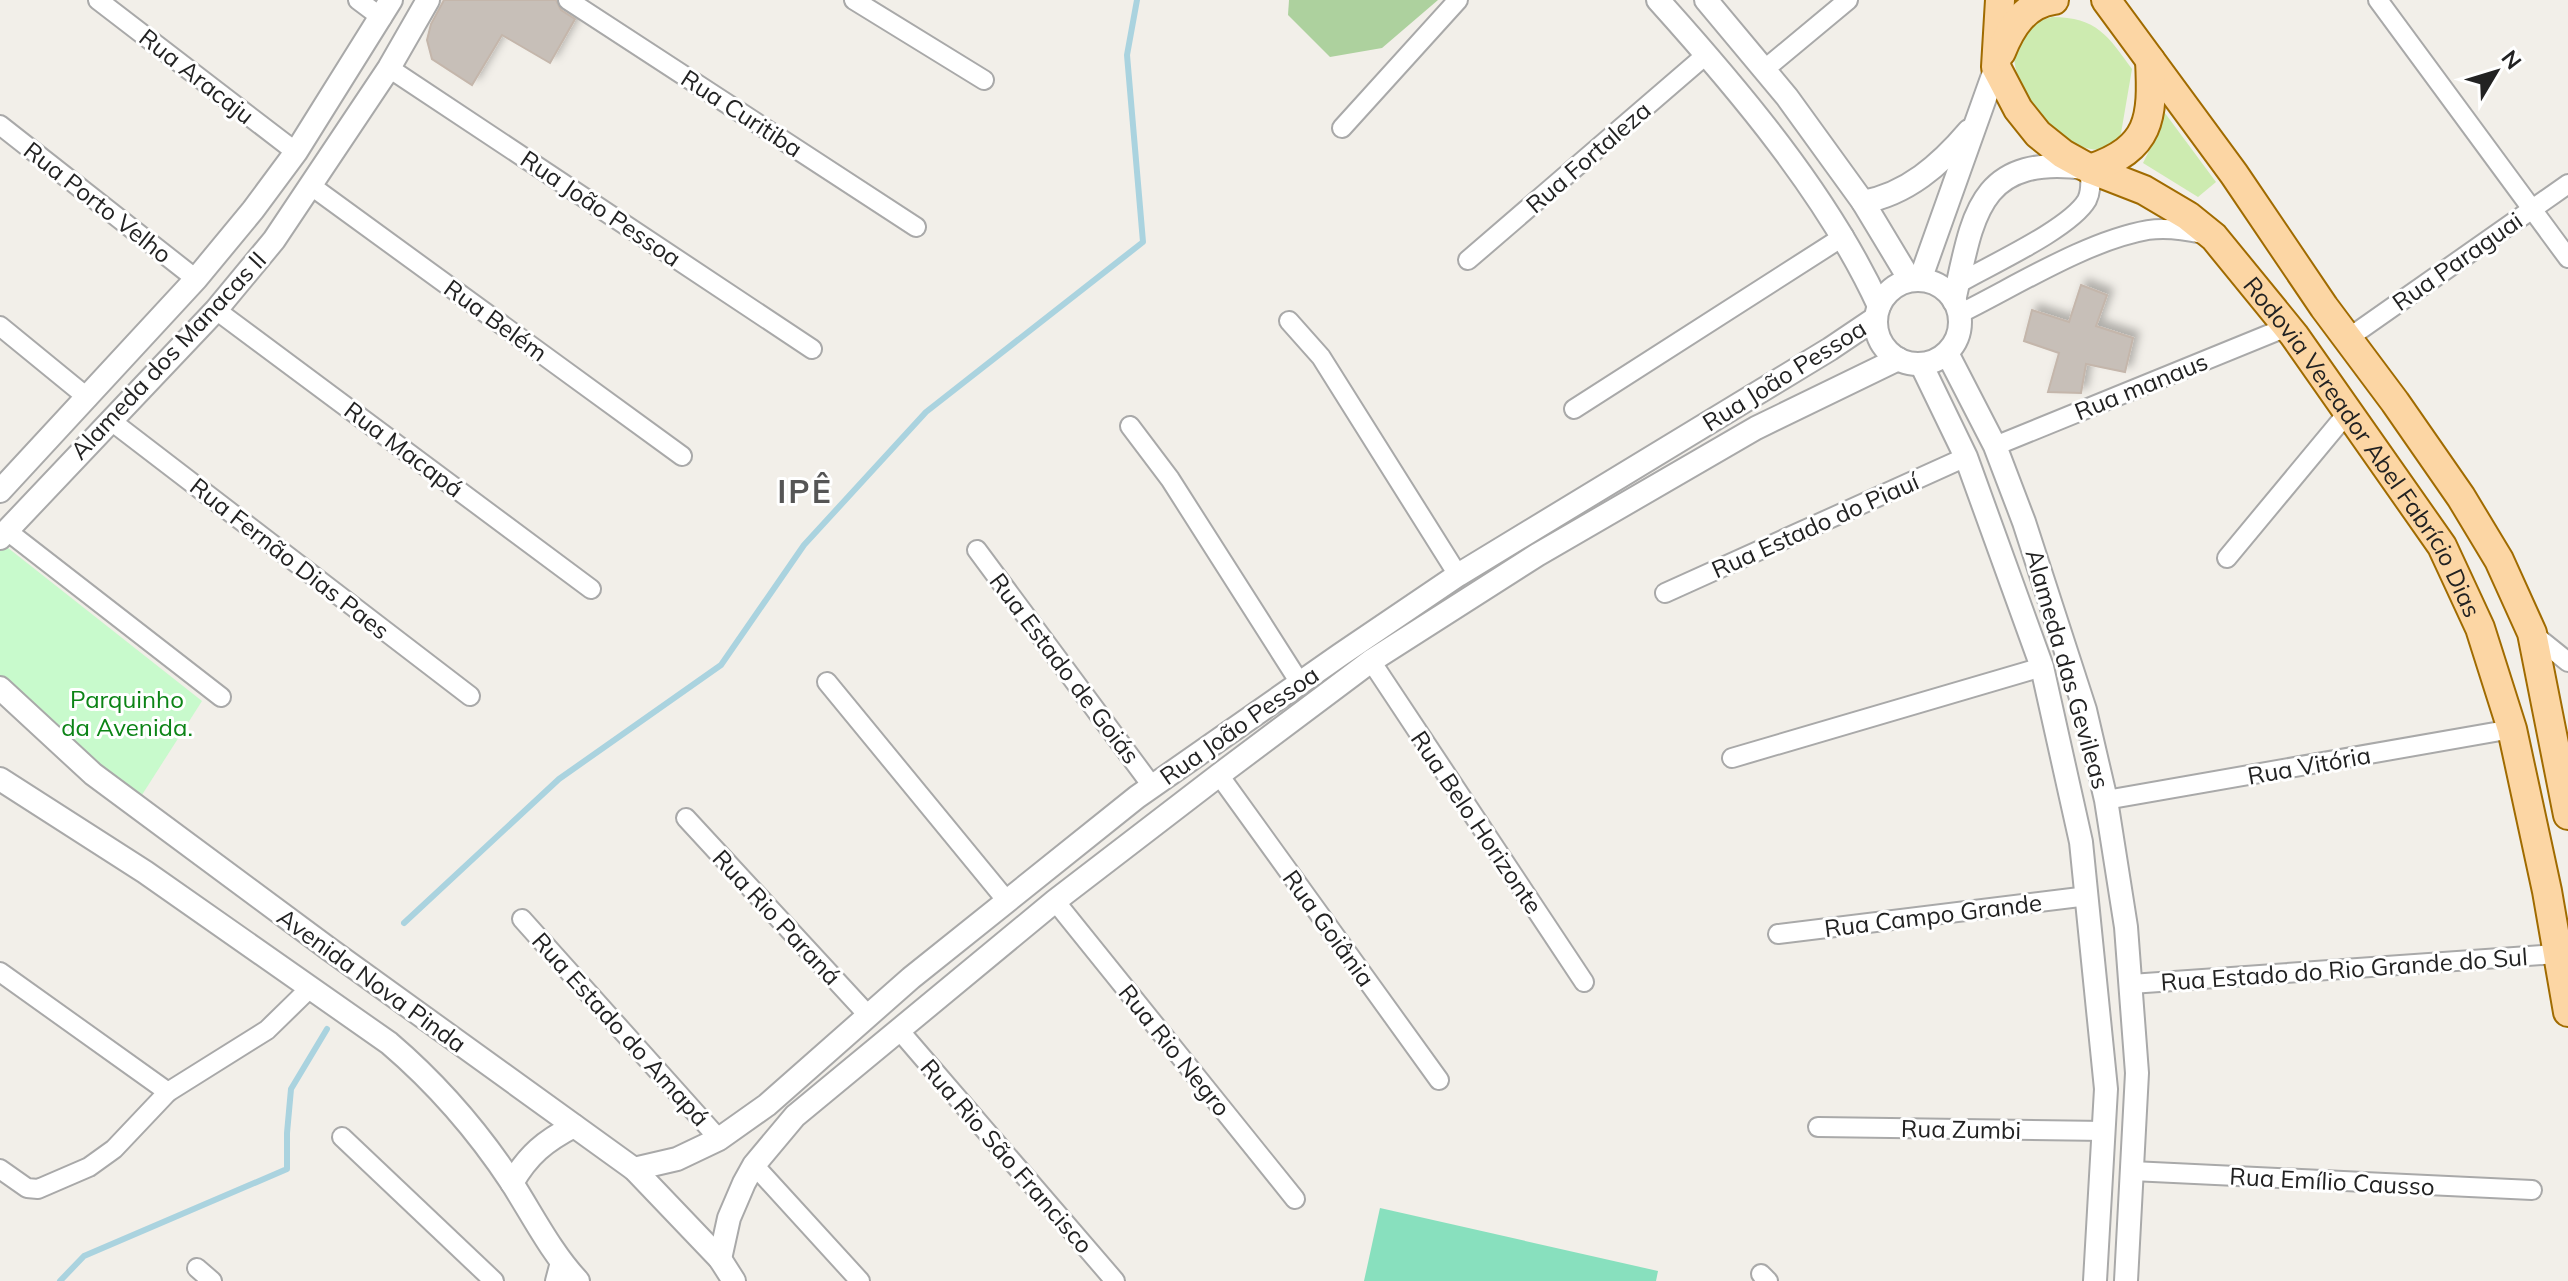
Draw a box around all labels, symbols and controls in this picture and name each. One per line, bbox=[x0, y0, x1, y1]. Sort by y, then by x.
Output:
street label: Rua Aracaju bbox=[134, 22, 260, 130]
north arrow bbox=[2456, 32, 2536, 112]
text: N bbox=[2496, 45, 2528, 75]
street label: Rua Curitiba bbox=[676, 63, 808, 163]
street label: Rua Fortaleza bbox=[1519, 95, 1657, 219]
street label: Rua Porto Velho bbox=[18, 135, 178, 269]
street label: Rua João Pessoa bbox=[515, 143, 687, 273]
street label: Rua Paraguai bbox=[2386, 205, 2528, 317]
street label: Alameda dos Manacas II bbox=[64, 245, 272, 465]
street label: Rodovia Vereador Abel Fabrício Dias bbox=[2237, 270, 2488, 622]
street label: Rua Belém bbox=[439, 272, 553, 368]
street label: Rua João Pessoa bbox=[1697, 313, 1871, 437]
street label: Rua manaus bbox=[2070, 346, 2212, 426]
street label: Rua Macapá bbox=[339, 395, 469, 503]
street label: Rua Estado do Piauí bbox=[1707, 465, 1924, 584]
street label: Rua Fernão Dias Paes bbox=[184, 471, 396, 645]
district label: IPÊ bbox=[777, 471, 833, 511]
street label: Alameda das Gevileas bbox=[2019, 546, 2117, 792]
street label: Rua Estado de Goiás bbox=[984, 567, 1146, 769]
street label: Rua João Pessoa bbox=[1154, 659, 1324, 791]
park label: Parquinho da Avenida. bbox=[61, 684, 193, 742]
street label: Rua Belo Horizonte bbox=[1405, 725, 1549, 919]
street label: Rua Vitória bbox=[2245, 739, 2373, 791]
street label: Rua Rio Paraná bbox=[707, 843, 847, 991]
street label: Rua Goiânia bbox=[1277, 864, 1381, 992]
street label: Rua Campo Grande bbox=[1822, 887, 2044, 943]
street label: Avenida Nova Pinda bbox=[272, 901, 472, 1059]
street label: Rua Estado do Amapá bbox=[526, 926, 716, 1132]
street label: Rua Estado do Rio Grande do Sul bbox=[2159, 941, 2529, 997]
street label: Rua Rio Negro bbox=[1113, 978, 1237, 1122]
street label: Rua Rio São Francisco bbox=[914, 1053, 1100, 1259]
street label: Rua Zumbi bbox=[1901, 1113, 2021, 1145]
street label: Rua Emílio Causso bbox=[2229, 1161, 2435, 1201]

